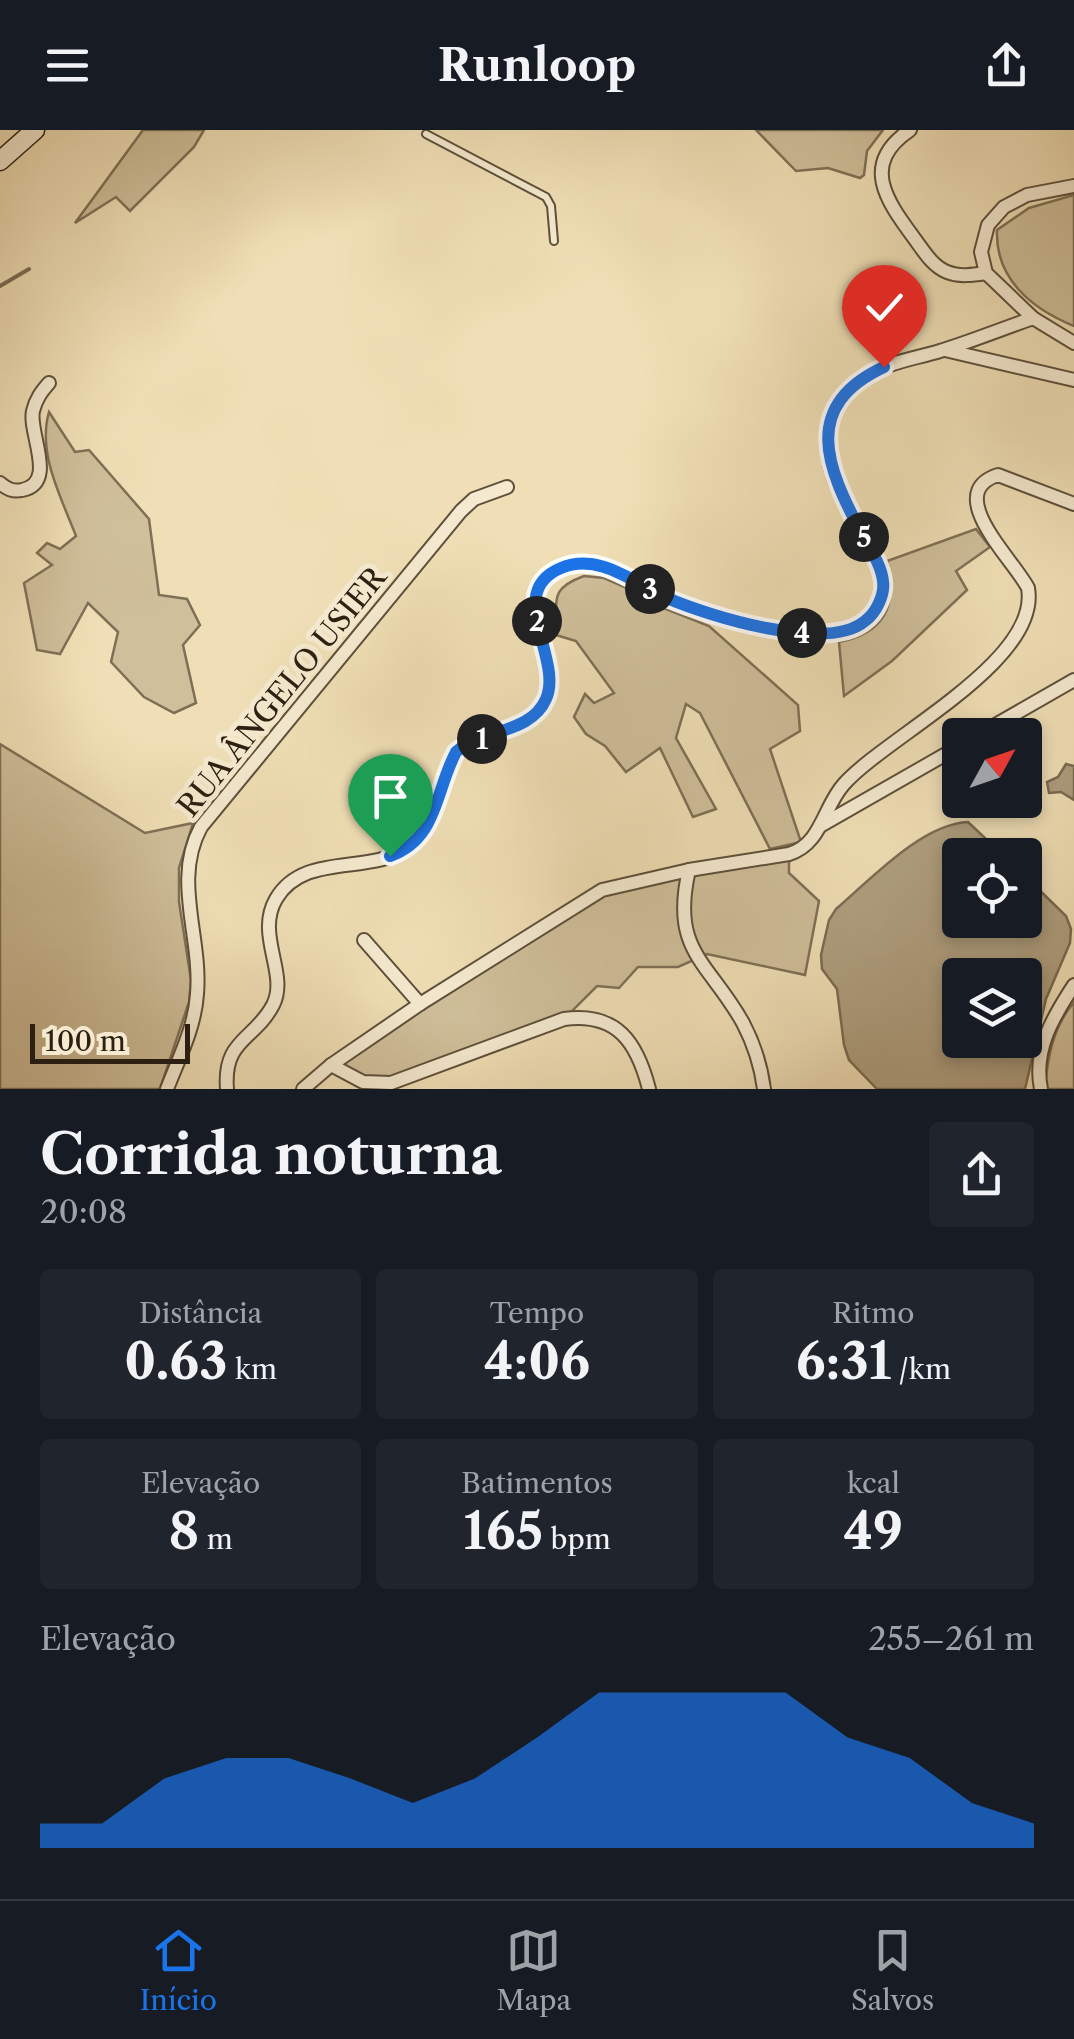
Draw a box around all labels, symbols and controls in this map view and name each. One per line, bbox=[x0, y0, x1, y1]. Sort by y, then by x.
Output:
text: Runloop bbox=[438, 37, 636, 93]
icon: menu bbox=[40, 38, 95, 93]
icon: share bbox=[979, 38, 1034, 93]
pin bbox=[842, 265, 927, 368]
icon: check bbox=[857, 280, 912, 335]
pin: 5 bbox=[839, 512, 889, 562]
text: 5 bbox=[856, 520, 872, 554]
street label: RUA ÂNGELO USIER bbox=[169, 558, 395, 824]
pin: 3 bbox=[625, 564, 675, 614]
text: 3 bbox=[642, 572, 658, 606]
pin: 2 bbox=[512, 596, 562, 646]
text: 2 bbox=[529, 604, 545, 638]
pin: 4 bbox=[777, 608, 827, 658]
text: 4 bbox=[794, 616, 810, 650]
pin: 1 bbox=[457, 714, 507, 764]
north arrow bbox=[942, 718, 1042, 818]
map controls bbox=[942, 718, 1042, 1058]
text: 1 bbox=[476, 722, 488, 756]
pin bbox=[348, 754, 433, 857]
icon: arrive bbox=[363, 769, 418, 824]
button: locate bbox=[942, 838, 1042, 938]
button: layers bbox=[942, 958, 1042, 1058]
scale bar bbox=[30, 1019, 190, 1064]
text: 100 m bbox=[45, 1024, 126, 1058]
text: Corrida noturna bbox=[40, 1121, 502, 1188]
button: share bbox=[929, 1122, 1034, 1227]
text: 20:08 bbox=[40, 1192, 127, 1231]
text: Distância bbox=[139, 1296, 262, 1330]
text: Tempo bbox=[490, 1296, 584, 1330]
text: Ritmo bbox=[832, 1296, 914, 1330]
text: 0.63 bbox=[124, 1330, 227, 1392]
text: 4:06 bbox=[484, 1330, 590, 1392]
text: 6:31 bbox=[796, 1330, 891, 1392]
text: km bbox=[227, 1352, 277, 1386]
text: /km bbox=[891, 1352, 951, 1386]
text: Elevação bbox=[141, 1466, 260, 1500]
text: Batimentos bbox=[461, 1466, 613, 1500]
text: kcal bbox=[847, 1466, 900, 1500]
text: 8 bbox=[169, 1500, 199, 1562]
text: 165 bbox=[463, 1500, 543, 1562]
text: 49 bbox=[844, 1500, 903, 1562]
text: m bbox=[199, 1522, 233, 1556]
text: bpm bbox=[543, 1522, 611, 1556]
text: Elevação bbox=[40, 1619, 176, 1658]
text: 255–261 m bbox=[868, 1619, 1034, 1658]
tab: Início bbox=[140, 1923, 217, 2017]
tab: Mapa bbox=[496, 1923, 571, 2017]
tab: Salvos bbox=[851, 1923, 934, 2017]

